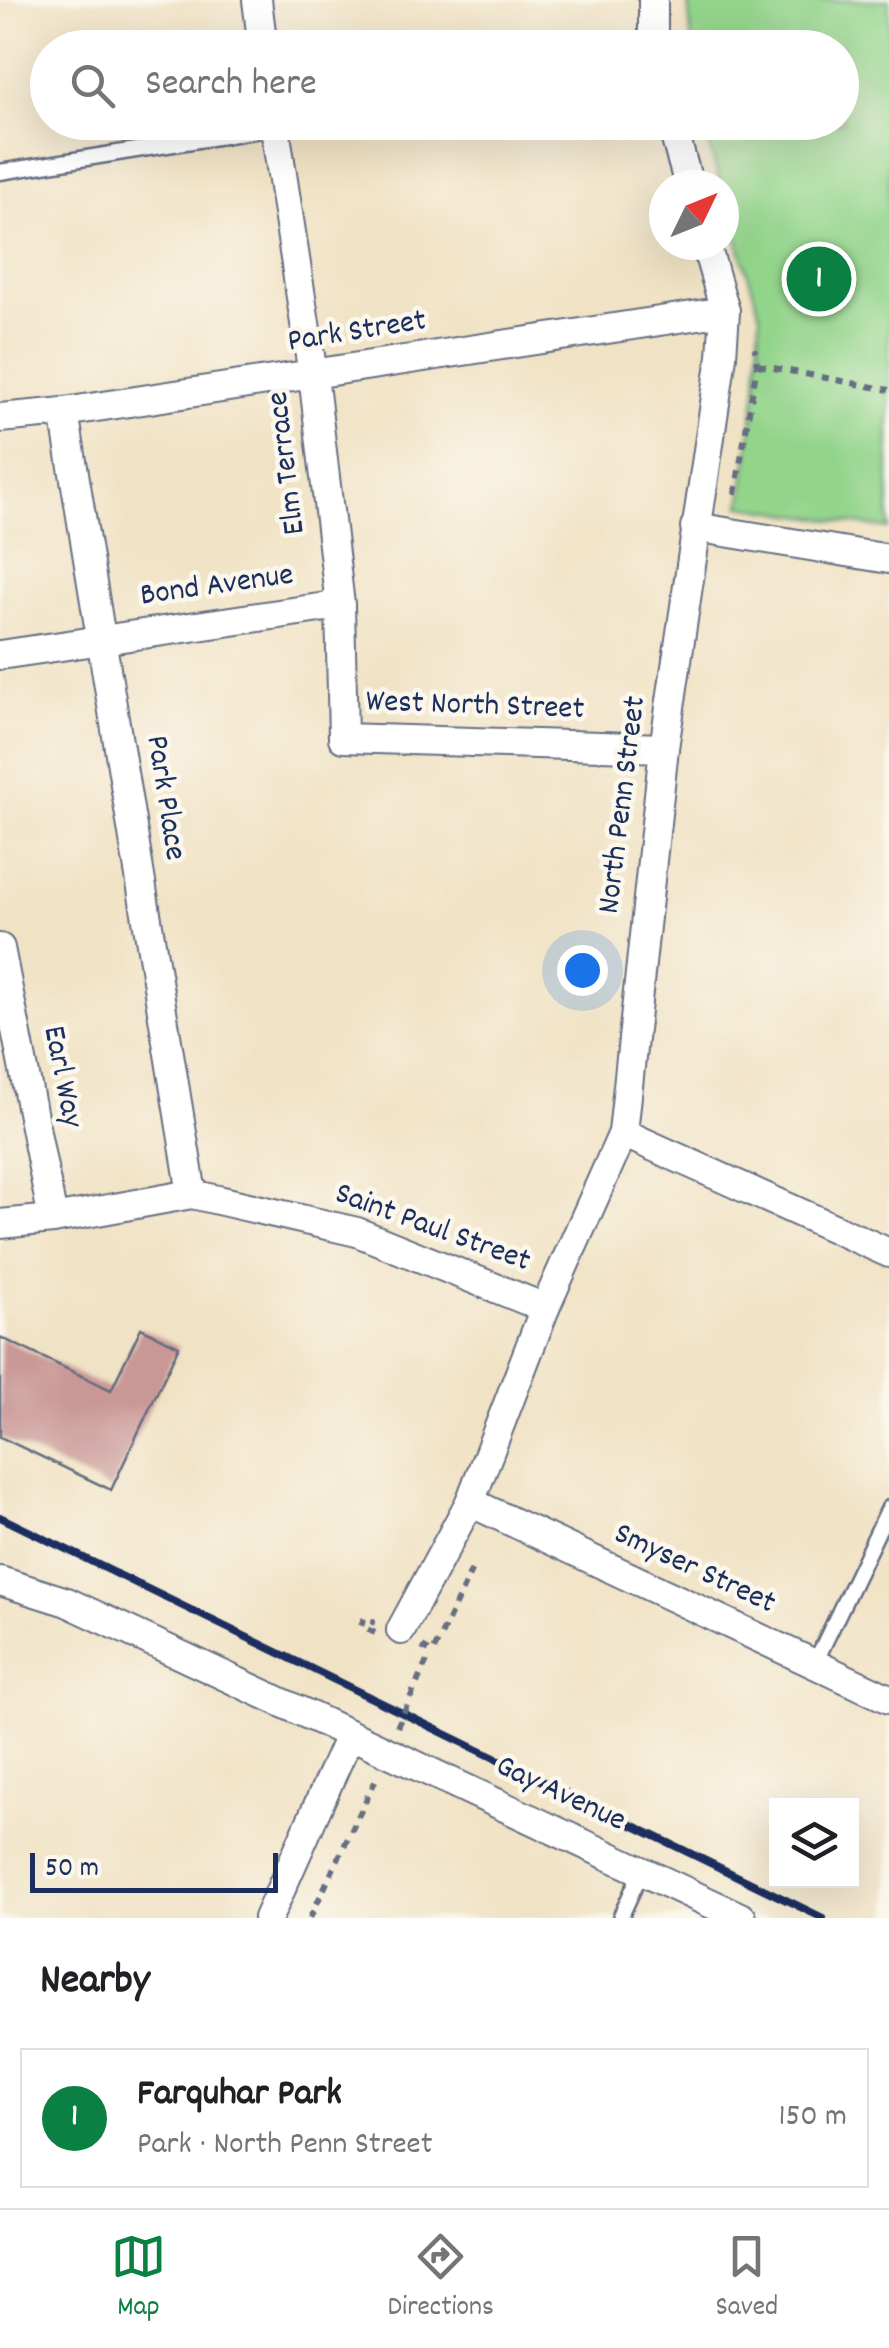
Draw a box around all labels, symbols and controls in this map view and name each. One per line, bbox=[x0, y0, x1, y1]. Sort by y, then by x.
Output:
search box bbox=[30, 30, 859, 140]
icon: search bbox=[65, 58, 120, 113]
text: Search here bbox=[145, 58, 317, 113]
north arrow bbox=[649, 170, 739, 260]
pin: 1 bbox=[786, 242, 852, 316]
street label: Park Street bbox=[284, 299, 430, 367]
street label: Elm Terrace bbox=[256, 389, 320, 537]
street label: Bond Avenue bbox=[138, 554, 296, 620]
street label: West North Street bbox=[365, 680, 585, 734]
street label: North Penn Street bbox=[588, 693, 660, 916]
street label: Park Place bbox=[131, 732, 197, 864]
your location bbox=[557, 945, 608, 996]
street label: Earl Way bbox=[29, 1022, 94, 1133]
street label: Saint Paul Street bbox=[328, 1172, 536, 1286]
street label: Smyser Street bbox=[606, 1512, 783, 1628]
street label: Gay Avenue bbox=[487, 1745, 633, 1845]
map controls bbox=[769, 1798, 859, 1888]
button: layers bbox=[769, 1798, 859, 1888]
scale bar bbox=[30, 1848, 278, 1892]
text: 50 m bbox=[45, 1850, 99, 1890]
text: Nearby bbox=[40, 1953, 150, 2013]
text: Farquhar Park bbox=[137, 2068, 342, 2123]
text: 1 bbox=[71, 2095, 78, 2141]
text: 150 m bbox=[778, 2095, 847, 2141]
text: Park · North Penn Street bbox=[137, 2123, 433, 2169]
tab: Map bbox=[111, 2229, 166, 2329]
tab: Directions bbox=[388, 2229, 494, 2329]
tab: Saved bbox=[716, 2229, 778, 2329]

